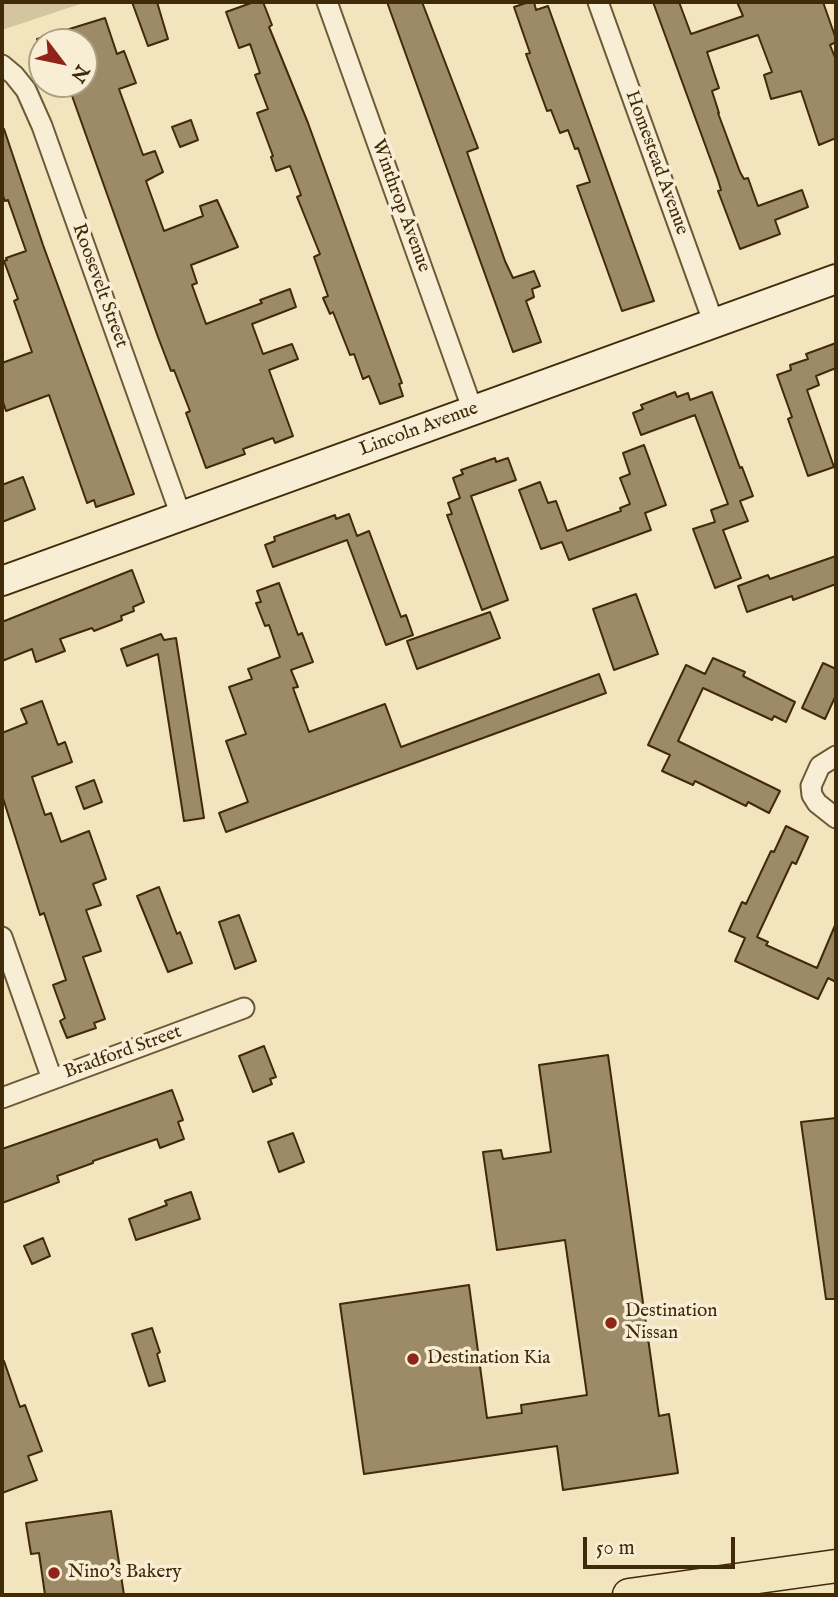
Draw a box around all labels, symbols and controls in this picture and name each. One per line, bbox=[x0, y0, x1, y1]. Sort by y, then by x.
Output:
north arrow bbox=[28, 28, 98, 98]
text: N bbox=[65, 60, 94, 86]
street label: Homestead Avenue bbox=[619, 88, 693, 238]
street label: Winthrop Avenue bbox=[365, 136, 435, 276]
street label: Roosevelt Street bbox=[66, 221, 132, 351]
street label: Lincoln Avenue bbox=[357, 398, 481, 462]
street label: Bradford Street bbox=[61, 1021, 185, 1085]
place label: Destination Nissan bbox=[625, 1301, 717, 1345]
marker: Destination Nissan bbox=[603, 1315, 619, 1331]
place label: Destination Kia bbox=[427, 1348, 551, 1370]
marker: Destination Kia bbox=[405, 1351, 421, 1367]
scale bar bbox=[586, 1524, 738, 1568]
text: 50 m bbox=[596, 1535, 635, 1562]
place label: Nino's Bakery bbox=[68, 1562, 182, 1584]
marker: Nino's Bakery bbox=[46, 1565, 62, 1581]

